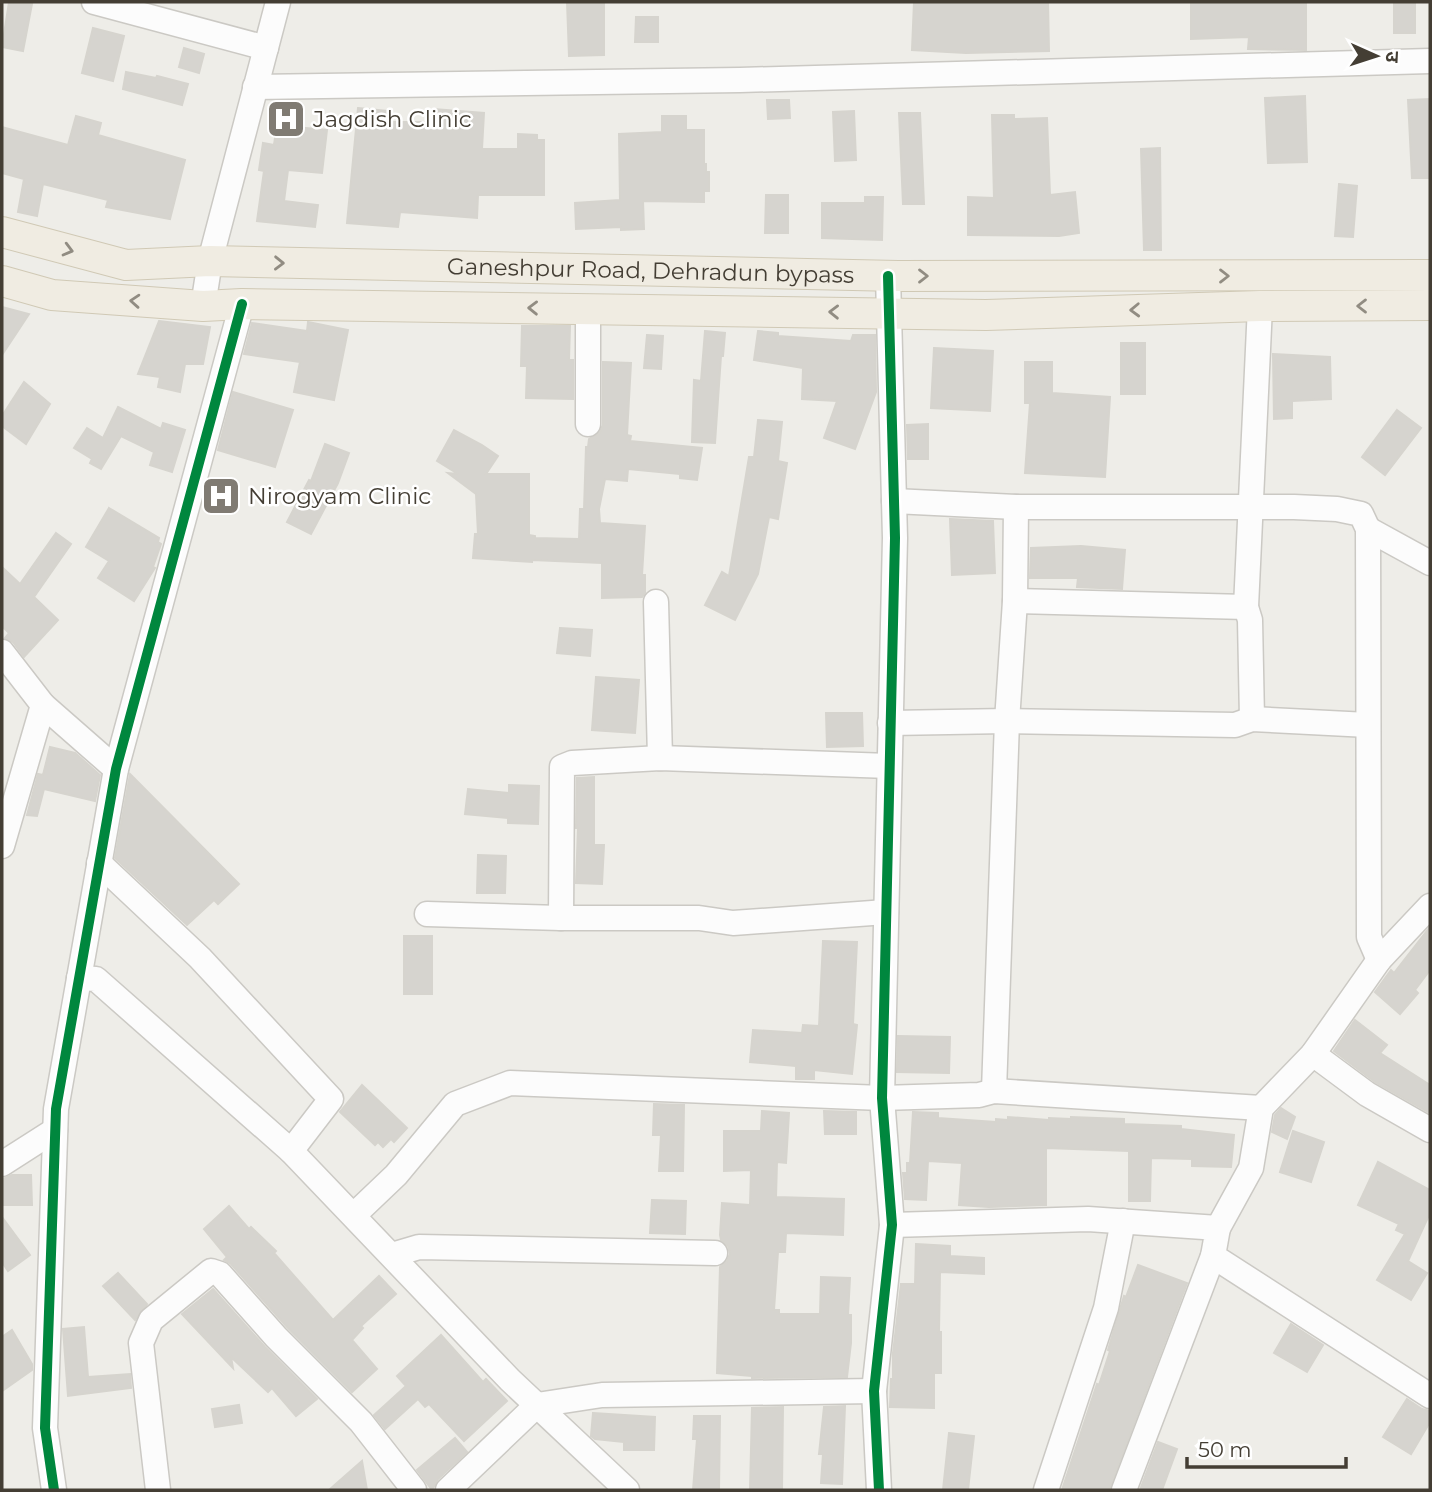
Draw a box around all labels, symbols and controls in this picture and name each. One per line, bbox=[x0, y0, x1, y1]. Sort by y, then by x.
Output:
north arrow bbox=[1341, 21, 1411, 91]
text: उ bbox=[1381, 51, 1404, 64]
hospital icon: Jagdish Clinic bbox=[265, 98, 307, 140]
place label: Jagdish Clinic bbox=[312, 105, 472, 133]
one-way arrow bbox=[62, 242, 74, 256]
street label: Ganeshpur Road, Dehradun bypass bbox=[447, 252, 854, 289]
one-way arrow bbox=[273, 255, 284, 270]
one-way arrow bbox=[918, 268, 928, 284]
one-way arrow bbox=[1219, 268, 1229, 284]
one-way arrow bbox=[129, 294, 140, 309]
one-way arrow bbox=[1356, 298, 1367, 314]
one-way arrow bbox=[527, 300, 537, 316]
one-way arrow bbox=[1129, 303, 1140, 318]
one-way arrow bbox=[828, 305, 839, 320]
hospital icon: Nirogyam Clinic bbox=[200, 475, 242, 517]
place label: Nirogyam Clinic bbox=[248, 482, 431, 510]
scale bar bbox=[1187, 1426, 1346, 1470]
text: 50 m bbox=[1198, 1437, 1252, 1462]

